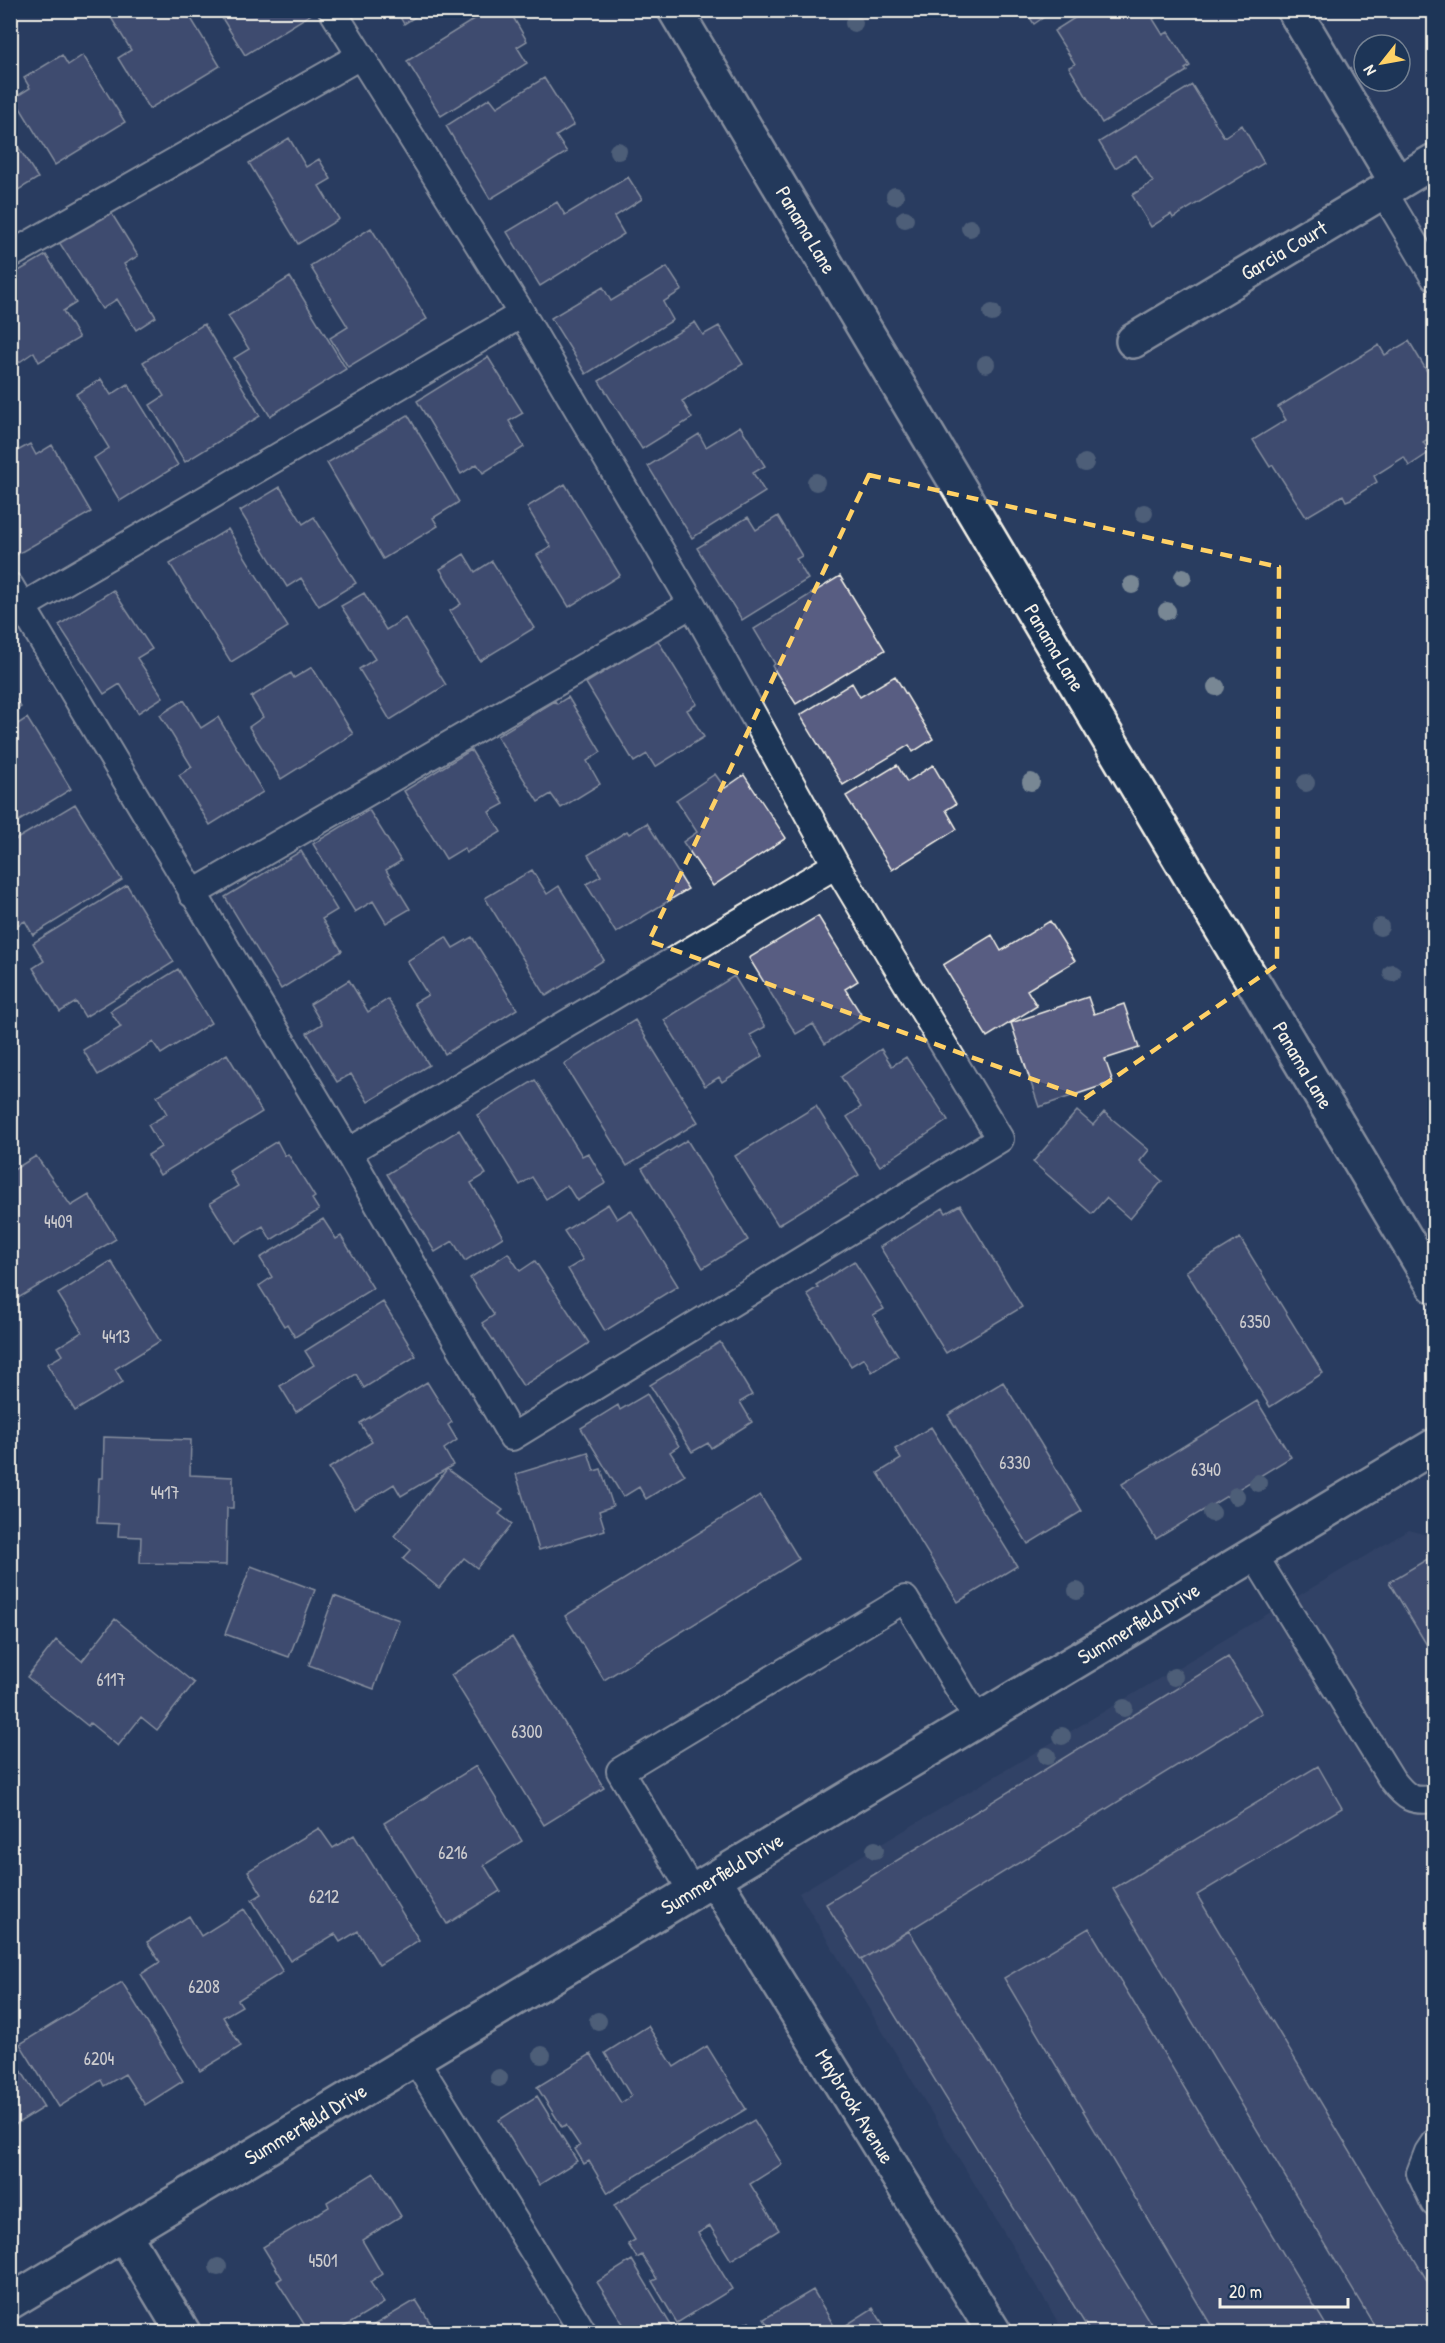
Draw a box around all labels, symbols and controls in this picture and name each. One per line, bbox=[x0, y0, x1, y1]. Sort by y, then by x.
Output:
north arrow bbox=[1352, 33, 1412, 93]
text: N bbox=[1357, 61, 1381, 80]
street label: Panama Lane bbox=[769, 181, 844, 279]
street label: Garcia Court bbox=[1235, 213, 1333, 287]
street label: Panama Lane bbox=[1017, 598, 1092, 697]
street label: Panama Lane bbox=[1266, 1016, 1341, 1114]
house number: 4409 bbox=[44, 1209, 72, 1234]
house number: 6350 bbox=[1240, 1309, 1270, 1334]
house number: 4413 bbox=[102, 1324, 130, 1349]
house number: 6330 bbox=[999, 1450, 1031, 1475]
house number: 6340 bbox=[1191, 1457, 1221, 1482]
house number: 4417 bbox=[151, 1480, 180, 1505]
street label: Summerfield Drive bbox=[1072, 1575, 1205, 1671]
house number: 6117 bbox=[96, 1667, 126, 1692]
house number: 6300 bbox=[511, 1719, 543, 1744]
street label: Summerfield Drive bbox=[655, 1825, 789, 1921]
house number: 6216 bbox=[438, 1840, 468, 1865]
house number: 6212 bbox=[309, 1884, 340, 1909]
house number: 6208 bbox=[188, 1974, 220, 1999]
street label: Maybrook Avenue bbox=[809, 2043, 902, 2169]
house number: 6204 bbox=[84, 2046, 114, 2071]
street label: Summerfield Drive bbox=[239, 2076, 372, 2172]
house number: 4501 bbox=[309, 2248, 337, 2273]
scale bar bbox=[1220, 2271, 1348, 2309]
text: 20 m bbox=[1229, 2279, 1262, 2304]

